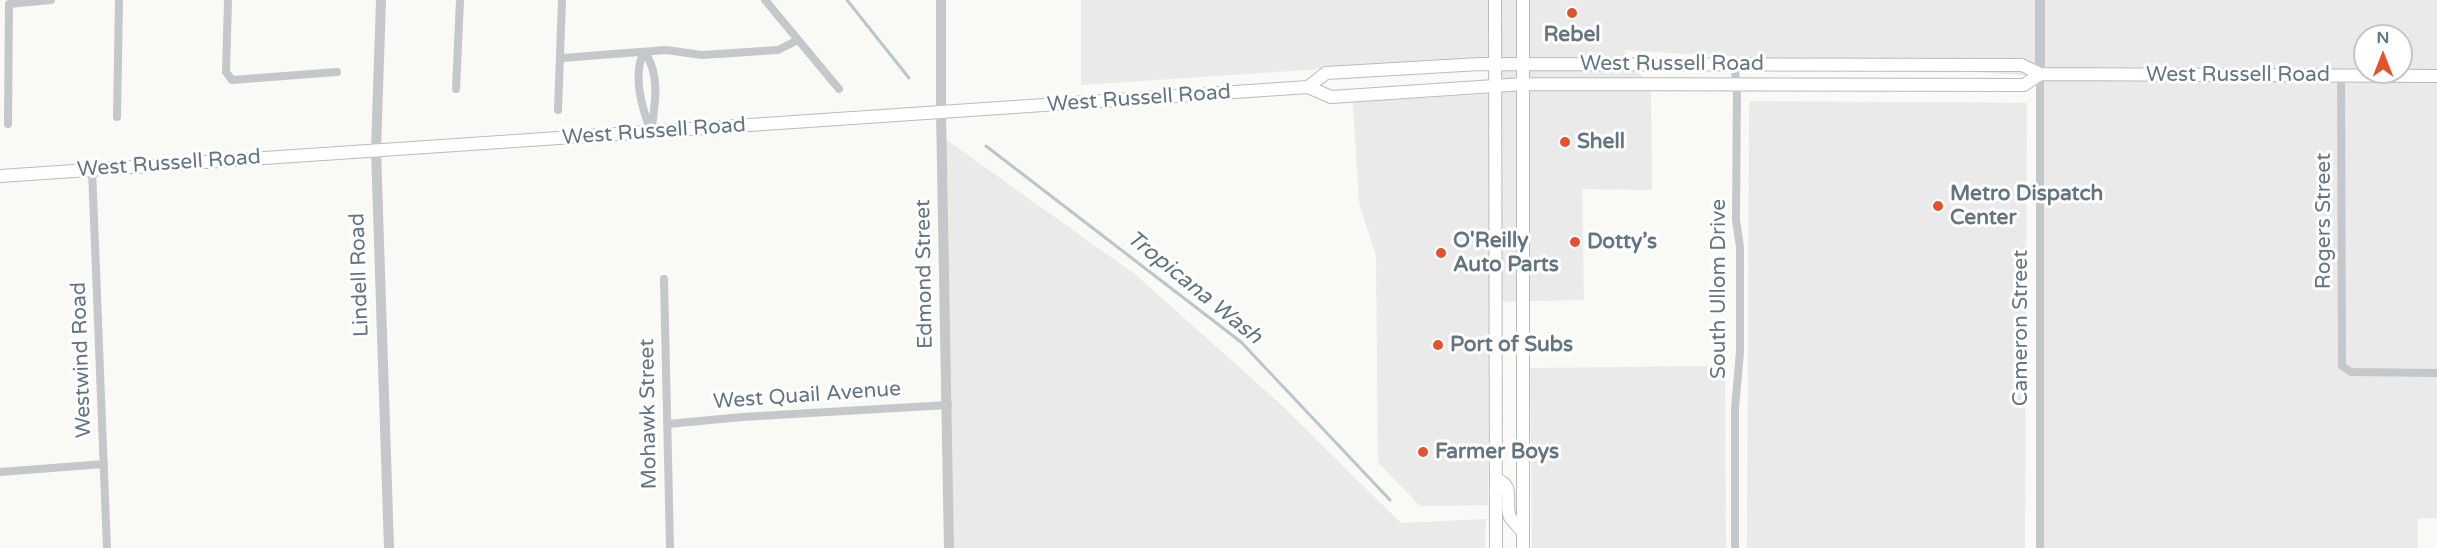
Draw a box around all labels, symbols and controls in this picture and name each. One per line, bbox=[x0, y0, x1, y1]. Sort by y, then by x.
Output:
marker: Rebel bbox=[1565, 6, 1579, 20]
place label: Rebel bbox=[1543, 22, 1601, 48]
north arrow bbox=[2353, 24, 2413, 84]
text: N bbox=[2377, 28, 2389, 48]
street label: West Russell Road bbox=[1580, 51, 1764, 77]
street label: West Russell Road bbox=[2146, 62, 2330, 88]
street label: West Russell Road bbox=[1046, 80, 1232, 118]
street label: West Russell Road bbox=[561, 113, 747, 151]
place label: Shell bbox=[1577, 129, 1625, 155]
marker: Shell bbox=[1558, 135, 1572, 149]
street label: West Russell Road bbox=[76, 145, 262, 183]
street label: Rogers Street bbox=[2311, 153, 2337, 289]
place label: Metro Dispatch Center bbox=[1950, 181, 2103, 231]
street label: Edmond Street bbox=[911, 199, 939, 349]
street label: South Ullom Drive bbox=[1706, 199, 1732, 379]
marker: Metro Dispatch Center bbox=[1931, 199, 1945, 213]
street label: Lindell Road bbox=[345, 213, 375, 337]
water label: Tropicana Wash bbox=[1121, 225, 1267, 351]
place label: O'Reilly Auto Parts bbox=[1453, 228, 1559, 278]
place label: Dotty’s bbox=[1587, 229, 1657, 255]
marker: Dotty’s bbox=[1568, 235, 1582, 249]
marker: O'Reilly Auto Parts bbox=[1434, 246, 1448, 260]
street label: Cameron Street bbox=[2008, 250, 2034, 406]
street label: Westwind Road bbox=[67, 281, 97, 439]
place label: Port of Subs bbox=[1450, 332, 1573, 358]
street label: Mohawk Street bbox=[635, 338, 663, 490]
marker: Port of Subs bbox=[1431, 338, 1445, 352]
street label: West Quail Avenue bbox=[712, 377, 902, 415]
place label: Farmer Boys bbox=[1435, 439, 1559, 465]
marker: Farmer Boys bbox=[1416, 445, 1430, 459]

